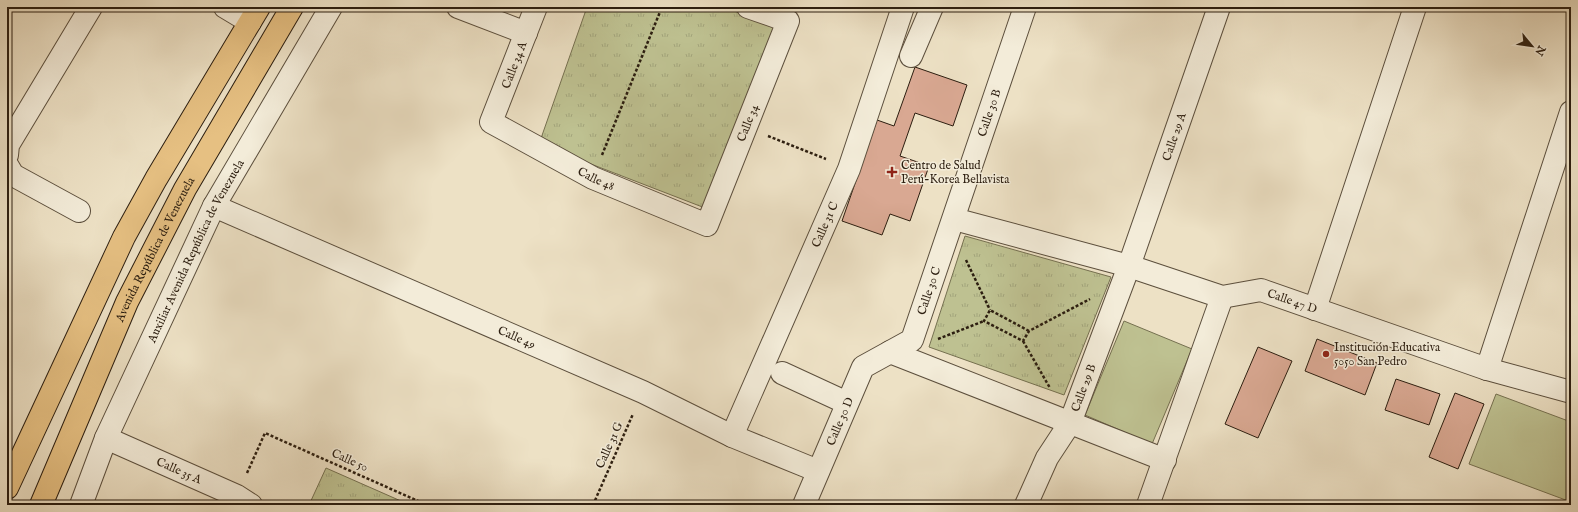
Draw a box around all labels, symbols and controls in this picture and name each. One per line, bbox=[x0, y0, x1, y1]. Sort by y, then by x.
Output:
north arrow bbox=[1512, 26, 1552, 66]
street label: Calle 34 A bbox=[499, 39, 531, 91]
text: N bbox=[1531, 42, 1549, 58]
street label: Calle 30 B bbox=[975, 87, 1005, 139]
street label: Calle 34 bbox=[734, 102, 762, 144]
street label: Calle 29 A bbox=[1159, 110, 1190, 163]
street label: Auxiliar Avenida República de Venezuela bbox=[144, 156, 248, 346]
place label: Centro de Salud Perú-Korea Bellavista bbox=[901, 158, 1010, 187]
street label: Calle 48 bbox=[575, 164, 617, 194]
marker: Centro de Salud Perú-Korea Bellavista bbox=[886, 166, 898, 178]
street label: Avenida República de Venezuela bbox=[112, 174, 199, 325]
street label: Calle 31 C bbox=[809, 199, 842, 250]
street label: Calle 30 C bbox=[914, 264, 944, 317]
street label: Calle 47 D bbox=[1265, 286, 1319, 317]
street label: Calle 49 bbox=[495, 323, 538, 352]
place label: Institución Educativa 5050 San Pedro bbox=[1334, 340, 1441, 369]
marker: Institución Educativa 5050 San Pedro bbox=[1321, 349, 1331, 359]
street label: Calle 29 B bbox=[1068, 362, 1100, 414]
street label: Calle 30 D bbox=[823, 395, 857, 448]
street label: Calle 31 G bbox=[593, 419, 627, 471]
street label: Calle 50 bbox=[329, 446, 371, 475]
street label: Calle 35 A bbox=[154, 454, 205, 488]

